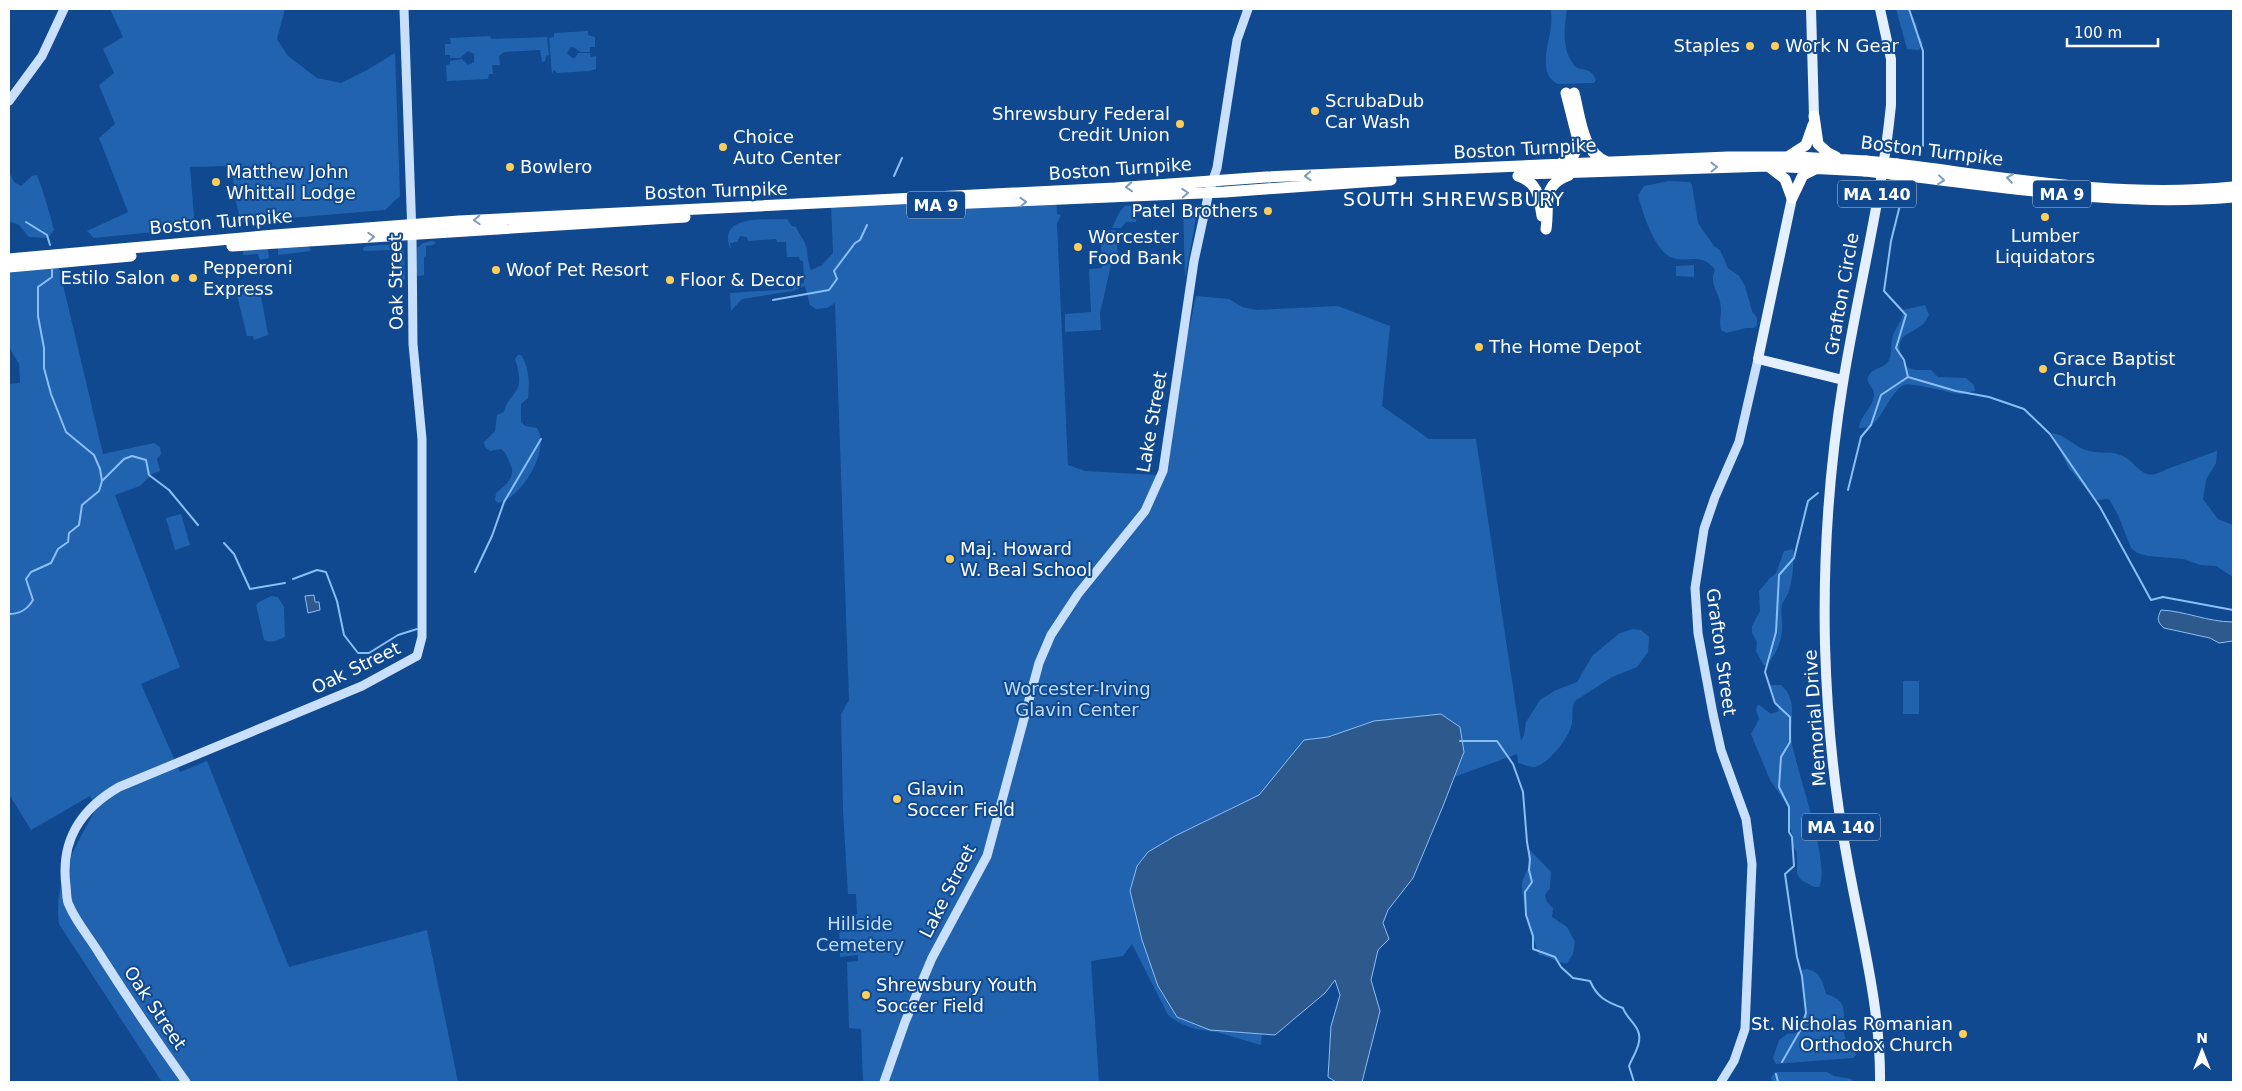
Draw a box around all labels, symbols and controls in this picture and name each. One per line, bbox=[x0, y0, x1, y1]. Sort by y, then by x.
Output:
scale bar bbox=[2067, 15, 2158, 47]
text: 100 m bbox=[2074, 24, 2122, 42]
place label: Staples bbox=[1674, 35, 1740, 56]
place label: Work N Gear bbox=[1785, 35, 1900, 56]
marker: Staples bbox=[1744, 40, 1756, 52]
marker: Work N Gear bbox=[1769, 40, 1781, 52]
place label: ScrubaDub Car Wash bbox=[1325, 90, 1424, 132]
place label: Shrewsbury Federal Credit Union bbox=[992, 103, 1170, 145]
marker: ScrubaDub Car Wash bbox=[1309, 105, 1321, 117]
marker: Shrewsbury Federal Credit Union bbox=[1174, 118, 1186, 130]
place label: Choice Auto Center bbox=[733, 126, 842, 168]
street label: Boston Turnpike bbox=[1860, 131, 2005, 170]
street label: Boston Turnpike bbox=[1453, 134, 1597, 163]
marker: Choice Auto Center bbox=[717, 141, 729, 153]
street label: Boston Turnpike bbox=[1048, 153, 1192, 184]
place label: Bowlero bbox=[520, 156, 592, 177]
place label: Matthew John Whittall Lodge bbox=[226, 161, 356, 203]
marker: Bowlero bbox=[504, 161, 516, 173]
one-way arrow bbox=[1710, 162, 1718, 172]
one-way arrow bbox=[1304, 171, 1312, 181]
one-way arrow bbox=[2006, 173, 2014, 184]
one-way arrow bbox=[1937, 174, 1945, 185]
marker: Matthew John Whittall Lodge bbox=[210, 176, 222, 188]
street label: Boston Turnpike bbox=[644, 178, 788, 203]
road number: MA 140 bbox=[1838, 180, 1916, 208]
road number: MA 9 bbox=[2033, 180, 2091, 208]
one-way arrow bbox=[1125, 181, 1133, 192]
one-way arrow bbox=[1181, 188, 1189, 199]
district label: SOUTH SHREWSBURY bbox=[1343, 188, 1565, 210]
road number: MA 9 bbox=[907, 192, 965, 218]
one-way arrow bbox=[1019, 197, 1027, 207]
place label: Patel Brothers bbox=[1131, 200, 1258, 221]
street label: Boston Turnpike bbox=[149, 205, 293, 238]
marker: Patel Brothers bbox=[1262, 205, 1274, 217]
marker: Lumber Liquidators bbox=[2039, 211, 2051, 223]
one-way arrow bbox=[473, 215, 481, 226]
place label: Lumber Liquidators bbox=[1995, 225, 2095, 267]
place label: Worcester Food Bank bbox=[1088, 226, 1183, 268]
street label: Grafton Circle bbox=[1820, 231, 1863, 357]
one-way arrow bbox=[367, 232, 375, 243]
street label: Oak Street bbox=[384, 234, 407, 330]
marker: Worcester Food Bank bbox=[1072, 241, 1084, 253]
place label: Pepperoni Express bbox=[203, 257, 293, 299]
place label: Woof Pet Resort bbox=[506, 259, 649, 280]
marker: Woof Pet Resort bbox=[490, 264, 502, 276]
place label: Estilo Salon bbox=[61, 267, 165, 288]
place label: Floor & Decor bbox=[680, 269, 804, 290]
marker: Estilo Salon bbox=[169, 272, 181, 284]
marker: Pepperoni Express bbox=[187, 272, 199, 284]
marker: Floor & Decor bbox=[664, 274, 676, 286]
place label: The Home Depot bbox=[1488, 336, 1642, 357]
marker: The Home Depot bbox=[1473, 341, 1485, 353]
place label: Grace Baptist Church bbox=[2053, 348, 2175, 390]
marker: Grace Baptist Church bbox=[2037, 363, 2049, 375]
street label: Lake Street bbox=[1132, 370, 1171, 474]
place label: Maj. Howard W. Beal School bbox=[960, 538, 1092, 580]
marker: Maj. Howard W. Beal School bbox=[944, 553, 956, 565]
street label: Grafton Street bbox=[1702, 587, 1741, 717]
street label: Oak Street bbox=[308, 637, 404, 698]
street label: Memorial Drive bbox=[1799, 649, 1830, 787]
park label: Worcester-Irving Glavin Center bbox=[1003, 678, 1151, 720]
place label: Glavin Soccer Field bbox=[907, 778, 1015, 820]
marker: Glavin Soccer Field bbox=[891, 793, 903, 805]
road number: MA 140 bbox=[1802, 814, 1880, 840]
street label: Lake Street bbox=[915, 840, 980, 941]
park label: Hillside Cemetery bbox=[816, 913, 905, 955]
street label: Oak Street bbox=[120, 962, 191, 1053]
place label: Shrewsbury Youth Soccer Field bbox=[876, 974, 1037, 1016]
marker: Shrewsbury Youth Soccer Field bbox=[860, 989, 872, 1001]
place label: St. Nicholas Romanian Orthodox Church bbox=[1751, 1013, 1953, 1055]
north arrow bbox=[2177, 1026, 2227, 1076]
marker: St. Nicholas Romanian Orthodox Church bbox=[1957, 1028, 1969, 1040]
text: N bbox=[2196, 1030, 2208, 1046]

